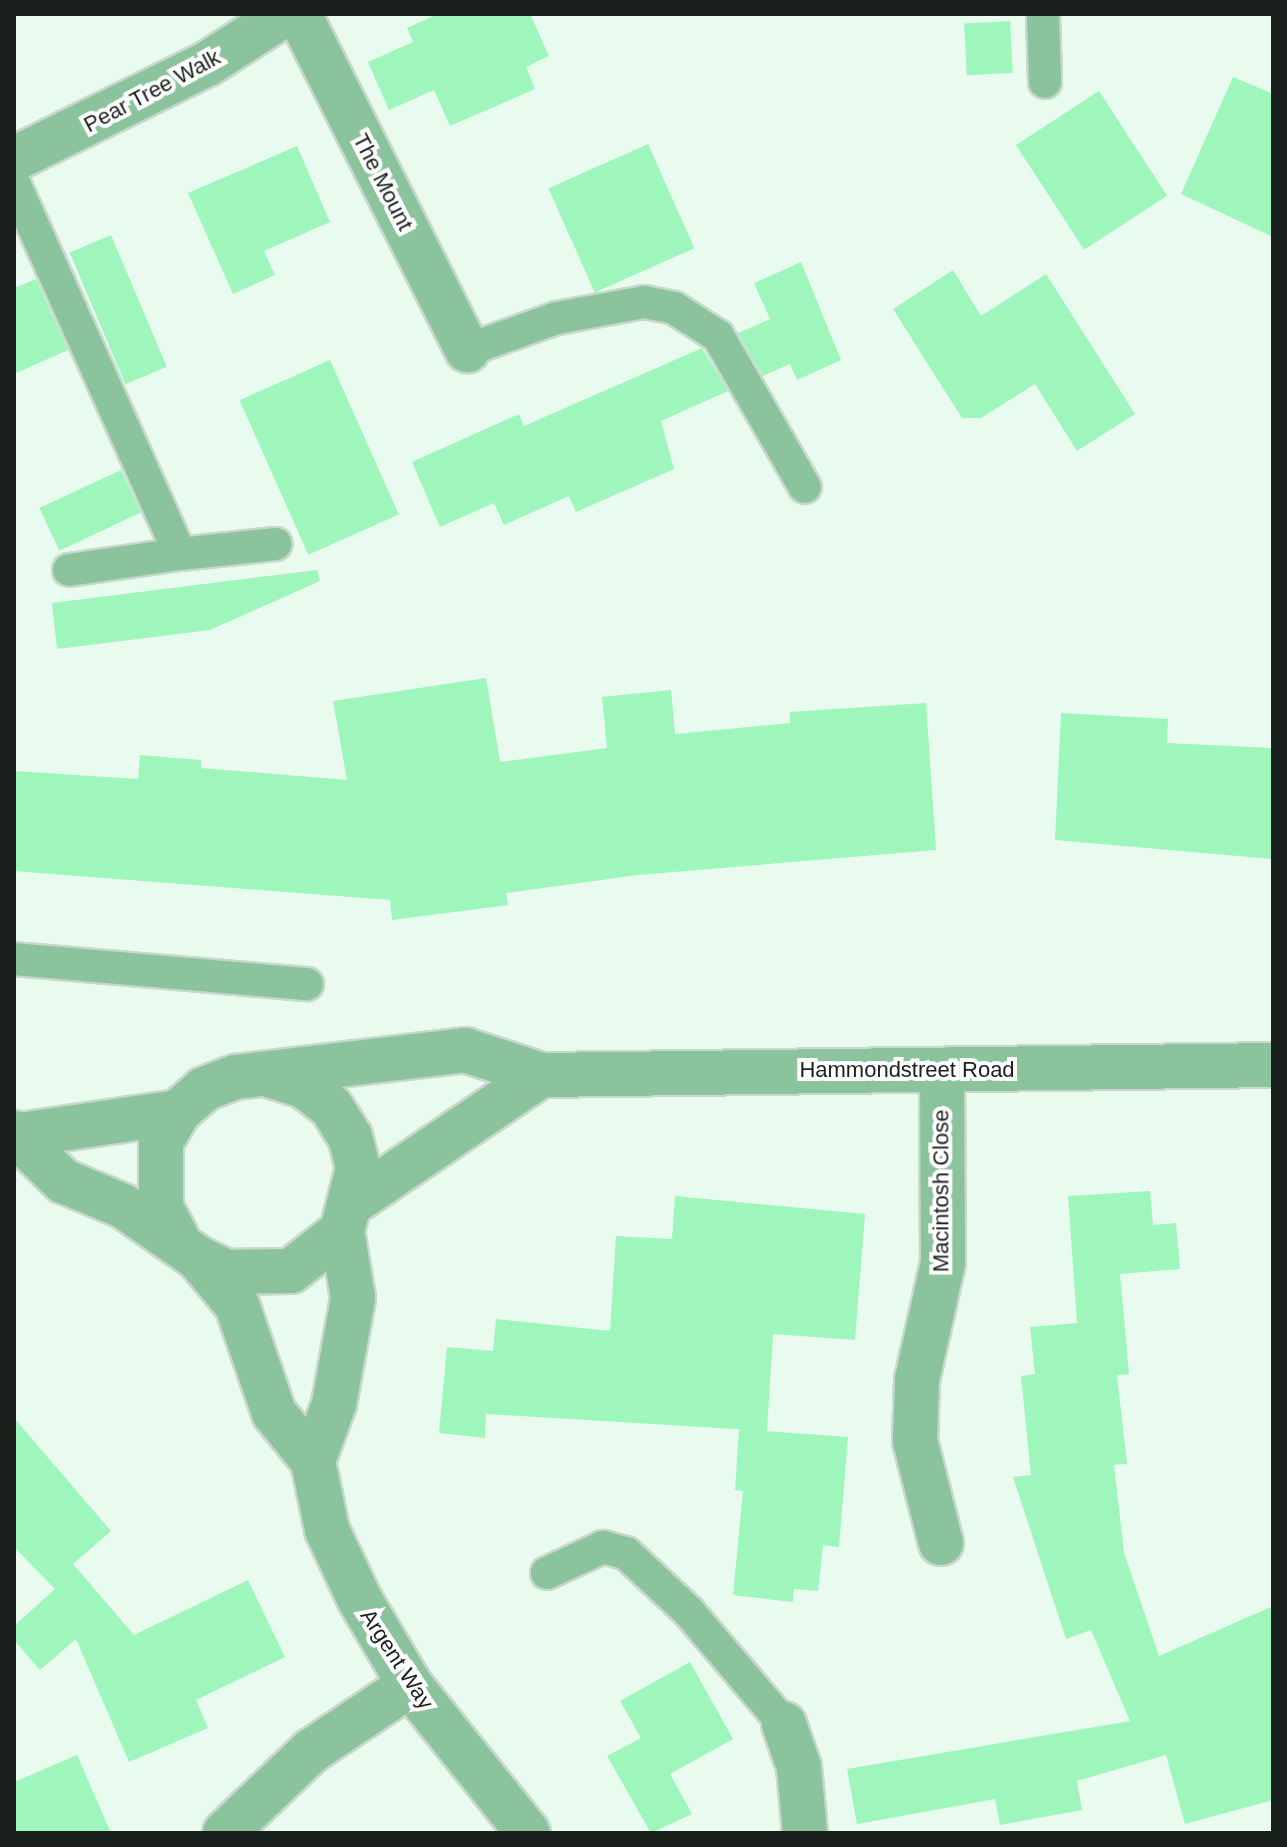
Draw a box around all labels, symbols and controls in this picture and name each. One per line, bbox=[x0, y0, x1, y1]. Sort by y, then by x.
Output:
street label: Pear Tree Walk bbox=[79, 44, 225, 138]
street label: The Mount bbox=[347, 129, 419, 235]
street label: Hammondstreet Road bbox=[799, 1057, 1015, 1083]
street label: Macintosh Close bbox=[928, 1110, 954, 1272]
street label: Argent Way bbox=[355, 1604, 439, 1714]

